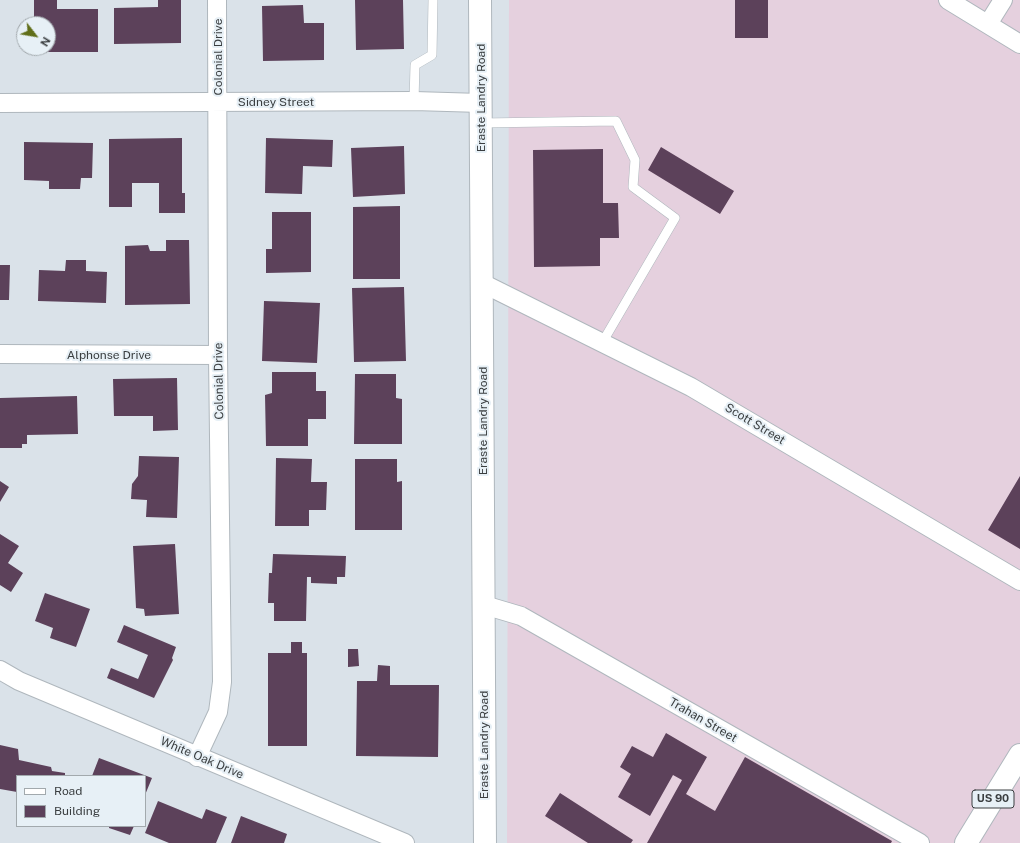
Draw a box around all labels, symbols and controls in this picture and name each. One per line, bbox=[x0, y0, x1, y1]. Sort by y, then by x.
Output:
north arrow bbox=[16, 16, 56, 56]
street label: Colonial Drive bbox=[211, 19, 225, 95]
text: N bbox=[38, 35, 53, 48]
street label: Eraste Landry Road bbox=[474, 44, 488, 152]
street label: Sidney Street bbox=[238, 95, 314, 109]
street label: Colonial Drive bbox=[211, 342, 227, 420]
street label: Alphonse Drive bbox=[67, 348, 151, 362]
street label: Eraste Landry Road bbox=[476, 367, 490, 475]
street label: Scott Street bbox=[722, 400, 788, 448]
street label: Eraste Landry Road bbox=[477, 691, 491, 799]
street label: Trahan Street bbox=[666, 695, 740, 745]
street label: White Oak Drive bbox=[158, 734, 246, 782]
legend bbox=[16, 775, 146, 827]
text: Road bbox=[54, 784, 82, 798]
road number: US 90 bbox=[972, 790, 1014, 808]
text: Building bbox=[54, 804, 100, 818]

